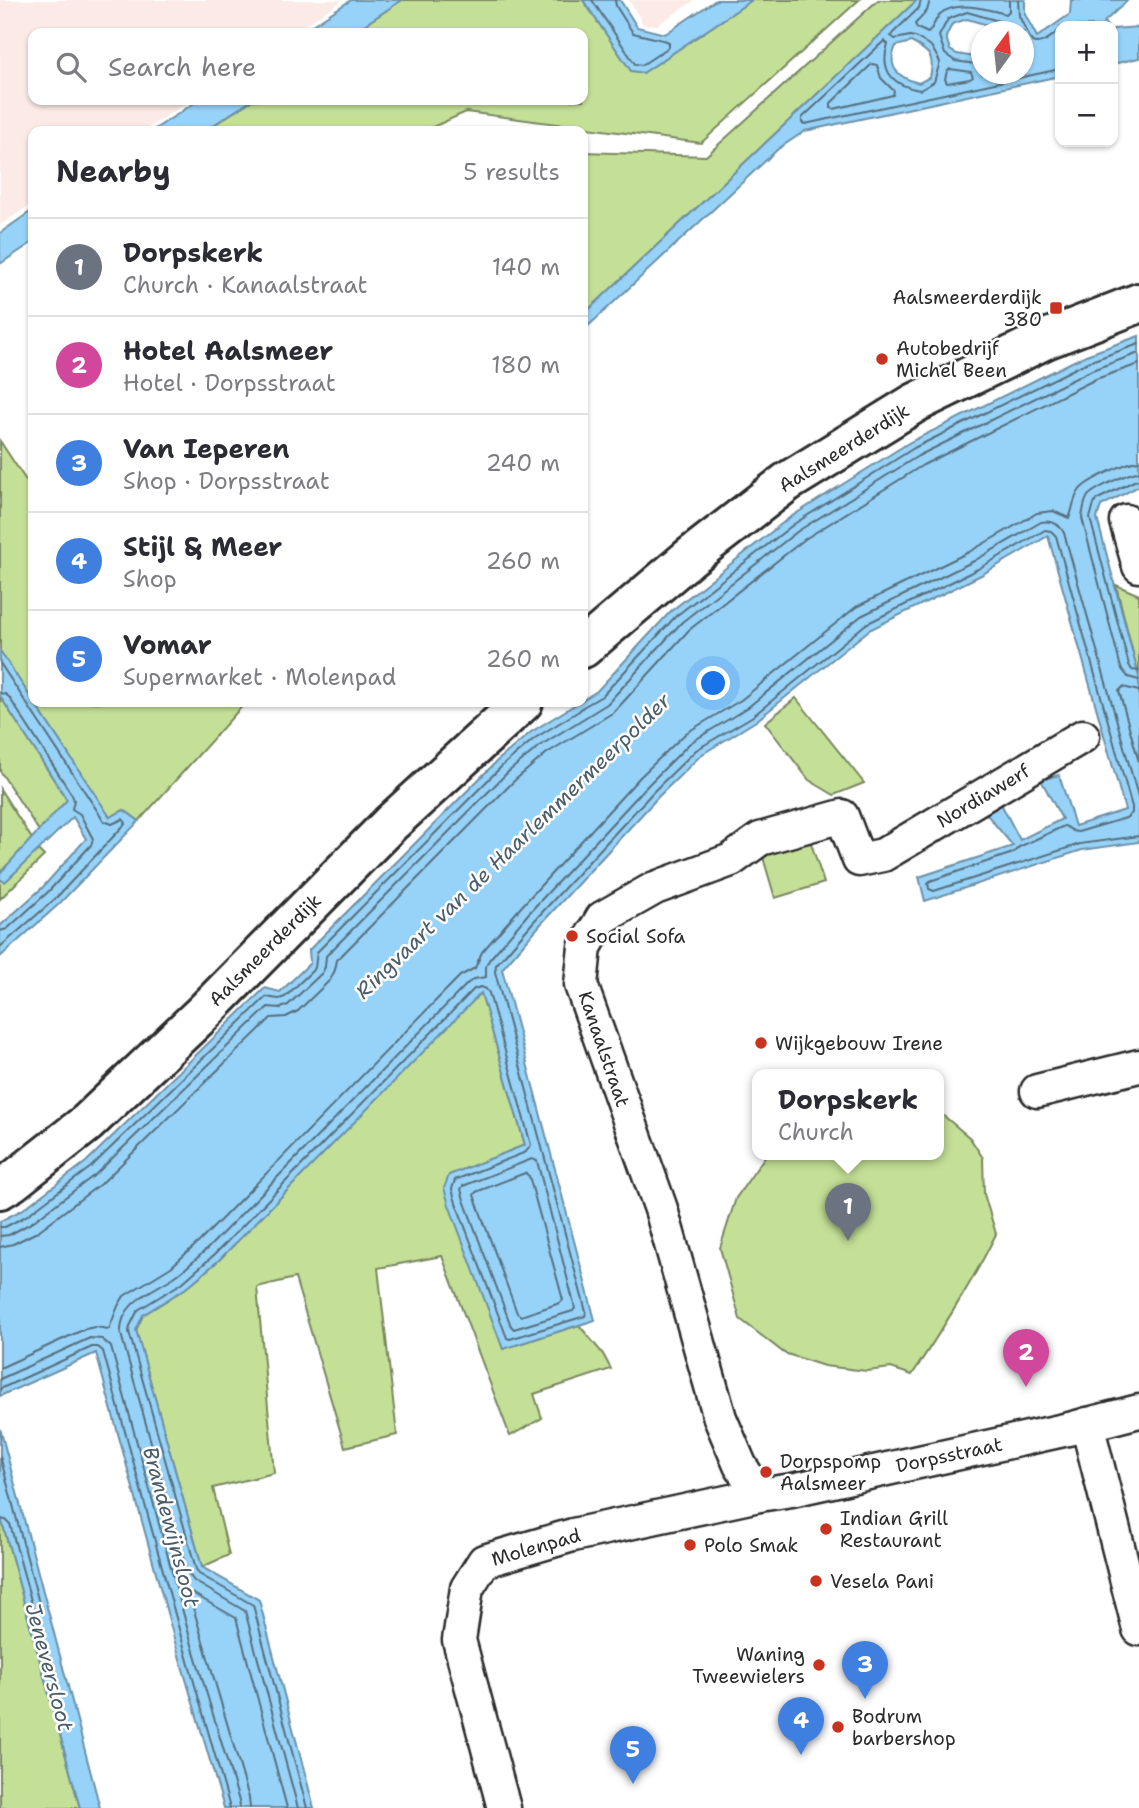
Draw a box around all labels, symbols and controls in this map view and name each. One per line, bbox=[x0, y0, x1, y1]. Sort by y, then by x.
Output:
north arrow bbox=[971, 21, 1034, 84]
map controls bbox=[1055, 21, 1118, 147]
button: + bbox=[1055, 21, 1118, 84]
search box bbox=[28, 28, 588, 105]
icon: search bbox=[52, 48, 90, 86]
text: Search here bbox=[108, 49, 257, 84]
button: − bbox=[1055, 84, 1118, 147]
text: Nearby bbox=[56, 151, 171, 192]
text: 5 results bbox=[463, 157, 560, 187]
text: Dorpskerk bbox=[123, 235, 263, 270]
text: 1 bbox=[74, 252, 84, 282]
text: 140 m bbox=[492, 252, 560, 282]
text: Church · Kanaalstraat bbox=[123, 270, 368, 300]
place label: Aalsmeerderdijk 380 bbox=[893, 285, 1042, 332]
marker: Aalsmeerderdijk 380 bbox=[1048, 300, 1064, 316]
text: Hotel Aalsmeer bbox=[123, 333, 333, 368]
place label: Autobedrijf Michel Been bbox=[896, 336, 1007, 383]
text: 2 bbox=[71, 350, 87, 380]
text: 180 m bbox=[491, 350, 560, 380]
marker: Autobedrijf Michel Been bbox=[874, 351, 890, 367]
text: Hotel · Dorpsstraat bbox=[123, 368, 336, 398]
street label: Aalsmeerderdijk bbox=[774, 398, 914, 498]
text: Van Ieperen bbox=[123, 431, 289, 466]
text: 3 bbox=[71, 448, 87, 478]
text: 240 m bbox=[486, 448, 560, 478]
text: Shop · Dorpsstraat bbox=[123, 466, 330, 496]
text: Stijl & Meer bbox=[123, 529, 282, 564]
text: 4 bbox=[71, 546, 87, 576]
text: 260 m bbox=[486, 546, 560, 576]
text: Shop bbox=[123, 564, 177, 594]
text: Vomar bbox=[123, 627, 212, 662]
text: 5 bbox=[72, 644, 86, 674]
text: 260 m bbox=[486, 644, 560, 674]
text: Supermarket · Molenpad bbox=[123, 662, 396, 692]
your location bbox=[696, 666, 730, 700]
water label: Ringvaart van de Haarlemmermeerpolder bbox=[349, 686, 678, 1005]
street label: Nordiawerf bbox=[932, 758, 1035, 834]
street label: Aalsmeerderdijk bbox=[203, 888, 327, 1012]
place label: Social Sofa bbox=[586, 924, 685, 949]
marker: Social Sofa bbox=[564, 928, 580, 944]
street label: Kanaalstraat bbox=[572, 988, 636, 1110]
place label: Wijkgebouw Irene bbox=[775, 1031, 943, 1056]
marker: Wijkgebouw Irene bbox=[753, 1035, 769, 1051]
popup bbox=[752, 1069, 944, 1160]
text: Dorpskerk bbox=[778, 1082, 918, 1117]
text: Church bbox=[778, 1117, 854, 1147]
pin: 1 bbox=[825, 1183, 871, 1241]
pin: 2 bbox=[1003, 1329, 1049, 1387]
street label: Dorpsstraat bbox=[893, 1432, 1005, 1478]
water label: Brandewijnsloot bbox=[136, 1444, 206, 1611]
place label: Dorpspomp Aalsmeer bbox=[780, 1449, 881, 1496]
marker: Dorpspomp Aalsmeer bbox=[758, 1464, 774, 1480]
place label: Indian Grill Restaurant bbox=[840, 1506, 948, 1553]
marker: Indian Grill Restaurant bbox=[818, 1521, 834, 1537]
street label: Molenpad bbox=[488, 1522, 584, 1572]
place label: Polo Smak bbox=[704, 1533, 799, 1558]
marker: Polo Smak bbox=[682, 1537, 698, 1553]
place label: Vesela Pani bbox=[830, 1569, 934, 1594]
marker: Vesela Pani bbox=[808, 1573, 824, 1589]
water label: Jeneversloot bbox=[18, 1600, 80, 1735]
pin: 3 bbox=[842, 1641, 888, 1699]
place label: Waning Tweewielers bbox=[692, 1642, 805, 1689]
marker: Waning Tweewielers bbox=[811, 1657, 827, 1673]
pin: 4 bbox=[778, 1697, 824, 1755]
place label: Bodrum barbershop bbox=[852, 1704, 956, 1751]
marker: Bodrum barbershop bbox=[830, 1719, 846, 1735]
pin: 5 bbox=[610, 1726, 656, 1784]

